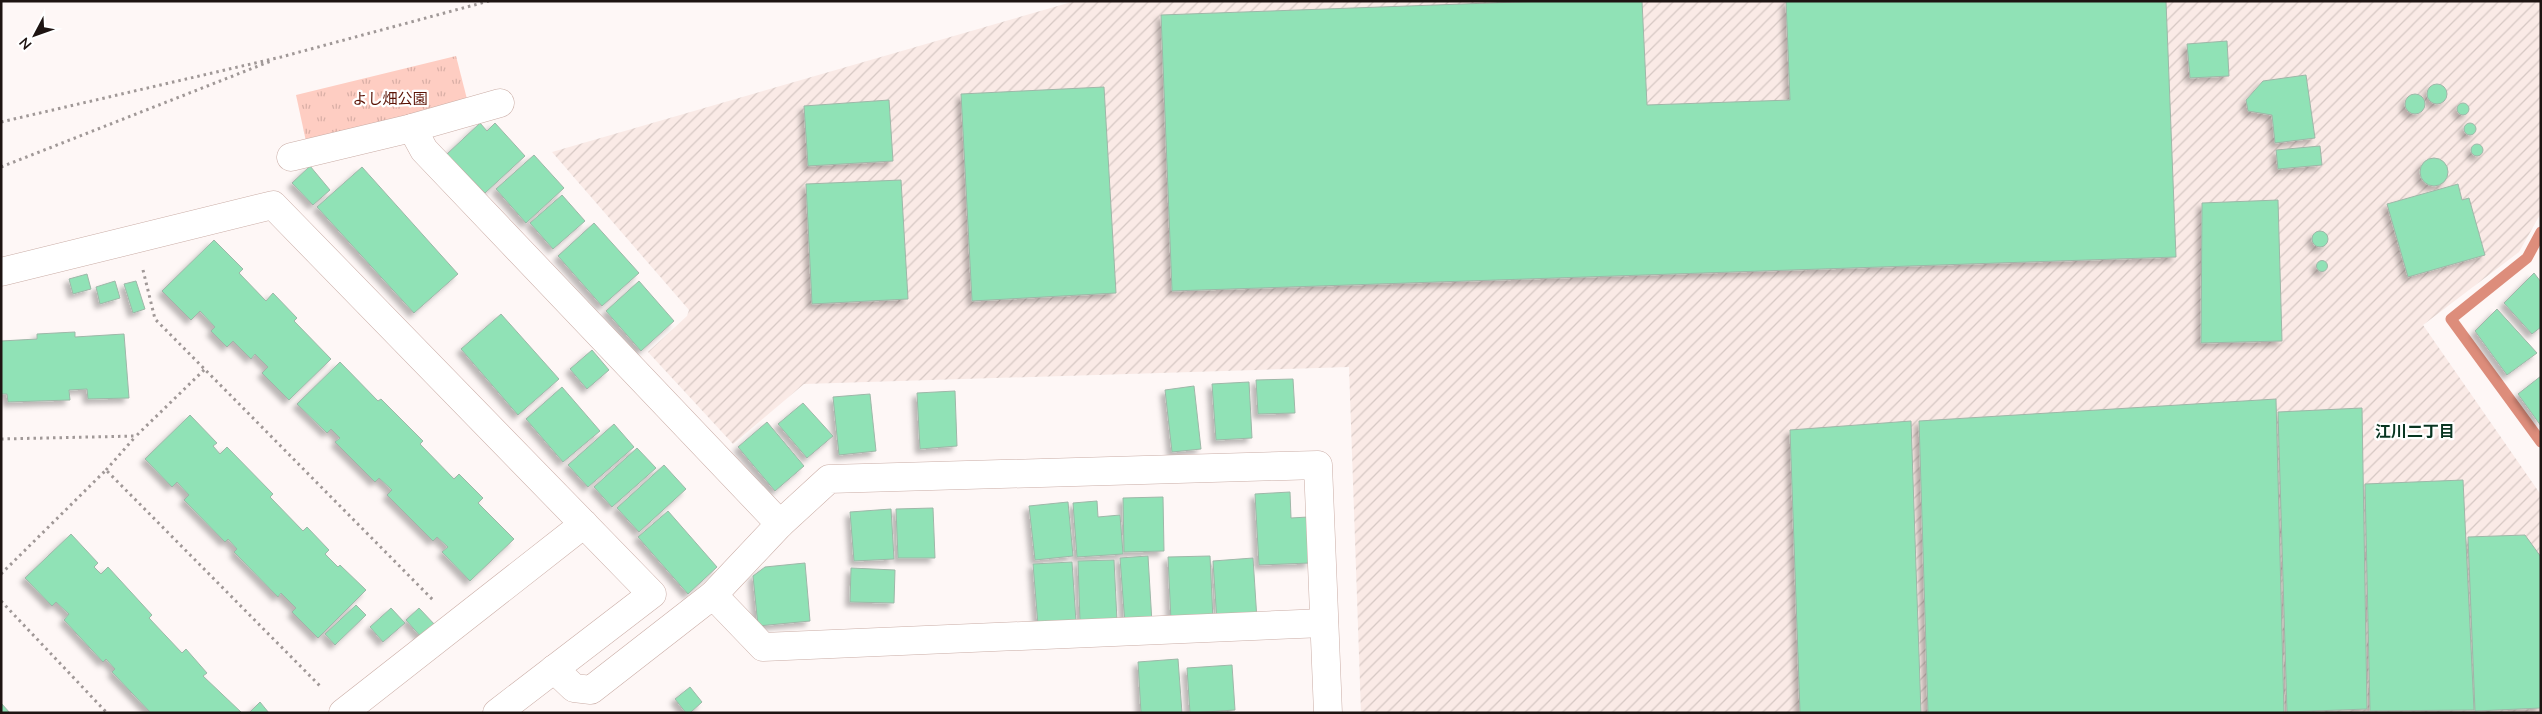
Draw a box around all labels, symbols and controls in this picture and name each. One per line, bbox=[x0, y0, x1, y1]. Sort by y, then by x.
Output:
north arrow bbox=[10, 10, 60, 60]
text: N bbox=[15, 33, 36, 53]
park label: よし畑公園 bbox=[352, 89, 428, 109]
district label: 江川二丁目 bbox=[2375, 421, 2455, 443]

